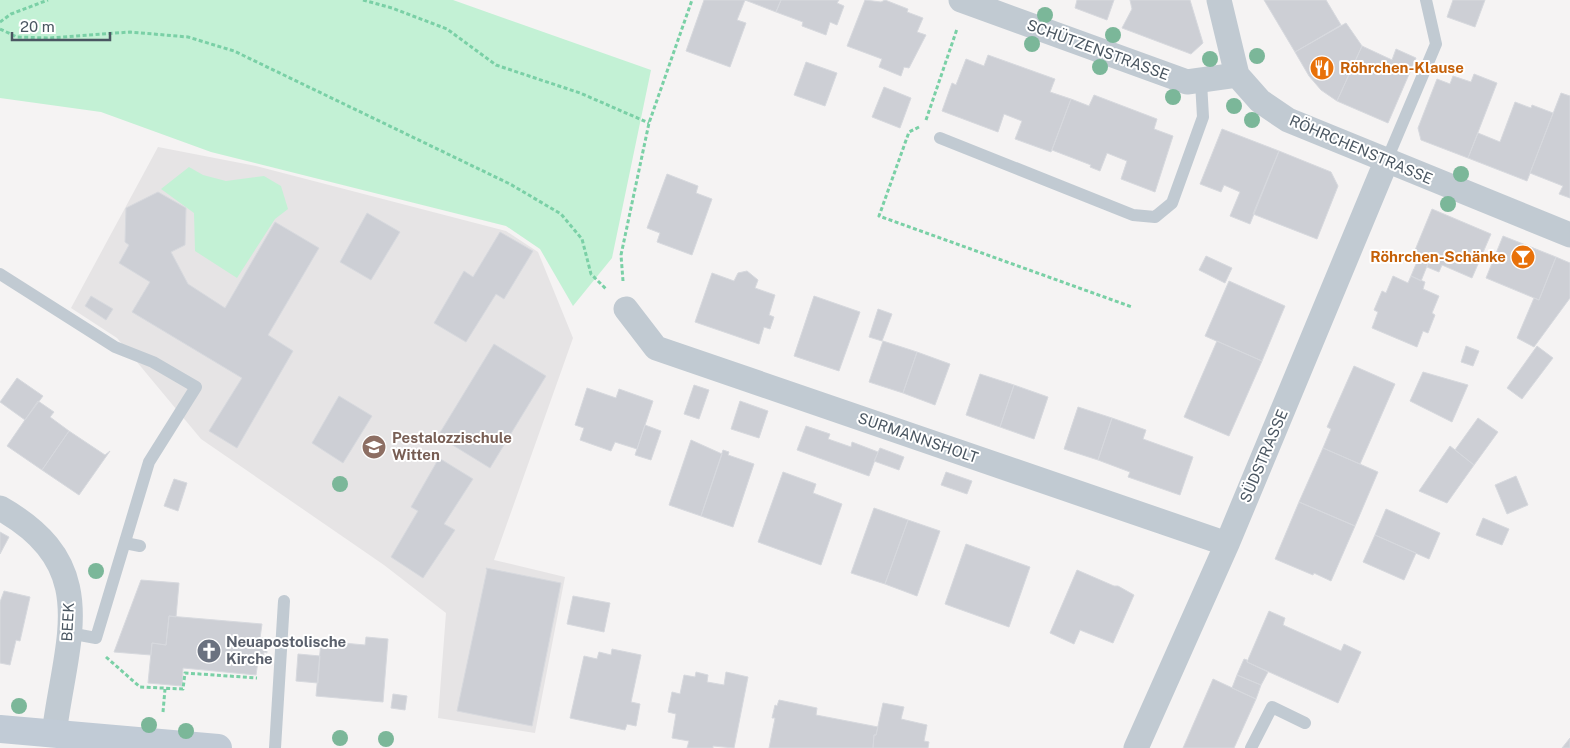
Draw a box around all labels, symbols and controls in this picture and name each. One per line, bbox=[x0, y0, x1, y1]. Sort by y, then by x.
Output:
scale bar bbox=[12, 10, 110, 42]
street label: SCHÜTZENSTRASSE bbox=[1025, 15, 1172, 83]
text: 20 m bbox=[20, 18, 55, 35]
restaurant icon: Röhrchen-Klause bbox=[1309, 55, 1335, 81]
place label: Röhrchen-Klause bbox=[1340, 59, 1464, 76]
street label: RÖHRCHENSTRASSE bbox=[1287, 111, 1436, 187]
bar icon: Röhrchen-Schänke bbox=[1510, 244, 1536, 270]
place label: Röhrchen-Schänke bbox=[1370, 248, 1506, 265]
street label: SÜDSTRASSE bbox=[1235, 406, 1291, 505]
street label: SURMANNSHOLT bbox=[856, 409, 981, 466]
place label: Pestalozzischule Witten bbox=[392, 429, 512, 463]
school or university icon: Pestalozzischule Witten bbox=[361, 434, 387, 460]
street label: BEEK bbox=[58, 602, 77, 642]
place label: Neuapostolische Kirche bbox=[226, 633, 346, 667]
church icon: Neuapostolische Kirche bbox=[196, 638, 222, 664]

